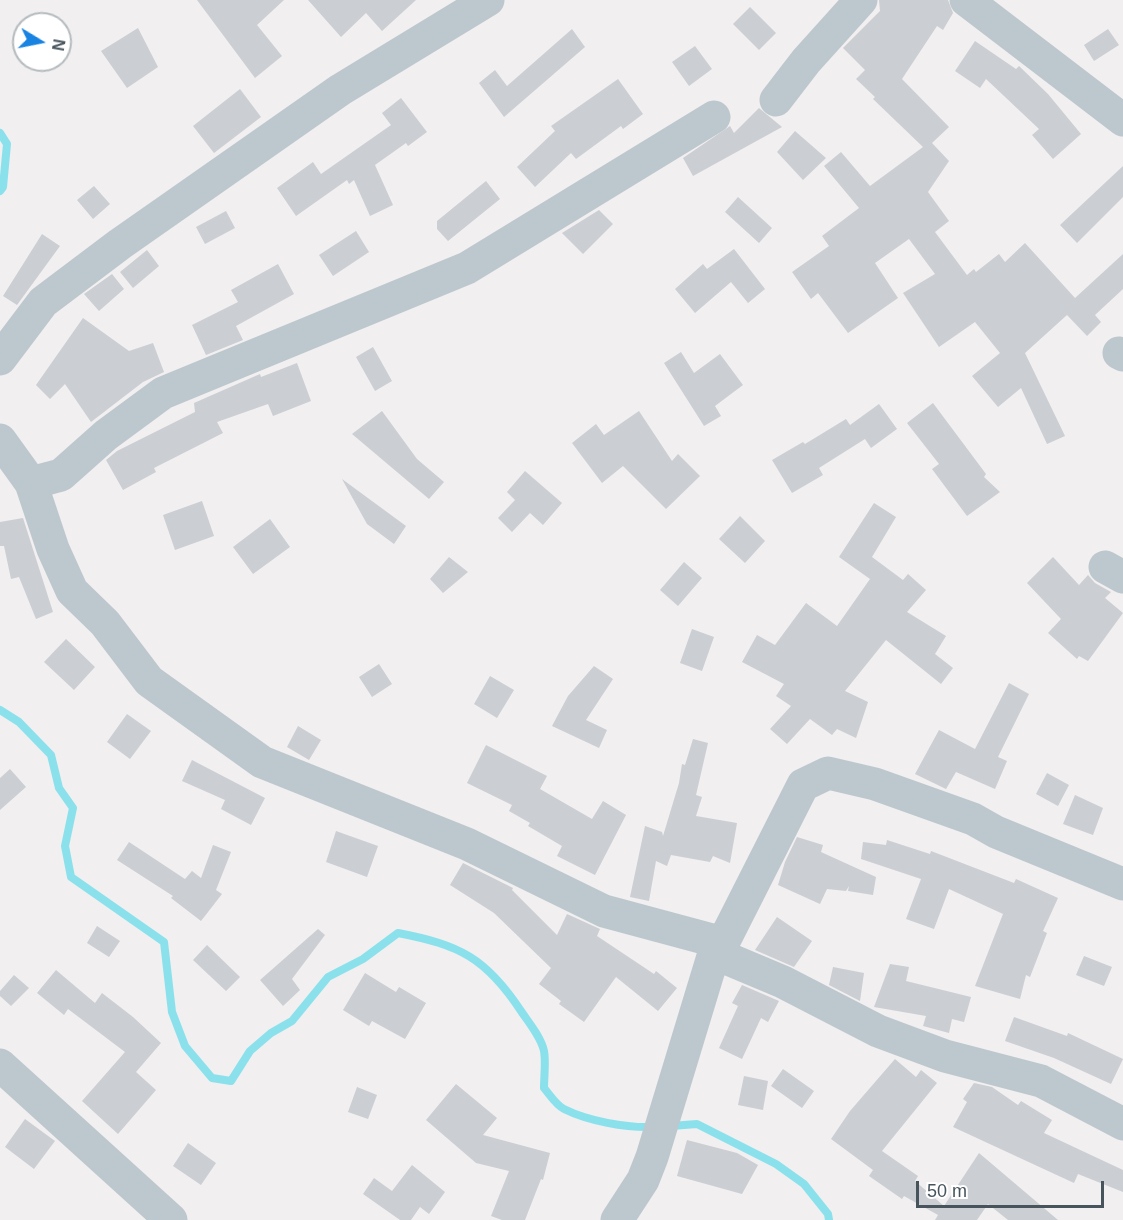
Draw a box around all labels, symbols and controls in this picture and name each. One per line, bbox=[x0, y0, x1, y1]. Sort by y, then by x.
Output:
north arrow bbox=[12, 12, 72, 72]
text: N bbox=[49, 38, 68, 52]
scale bar bbox=[919, 1169, 1106, 1207]
text: 50 m bbox=[927, 1181, 967, 1201]

